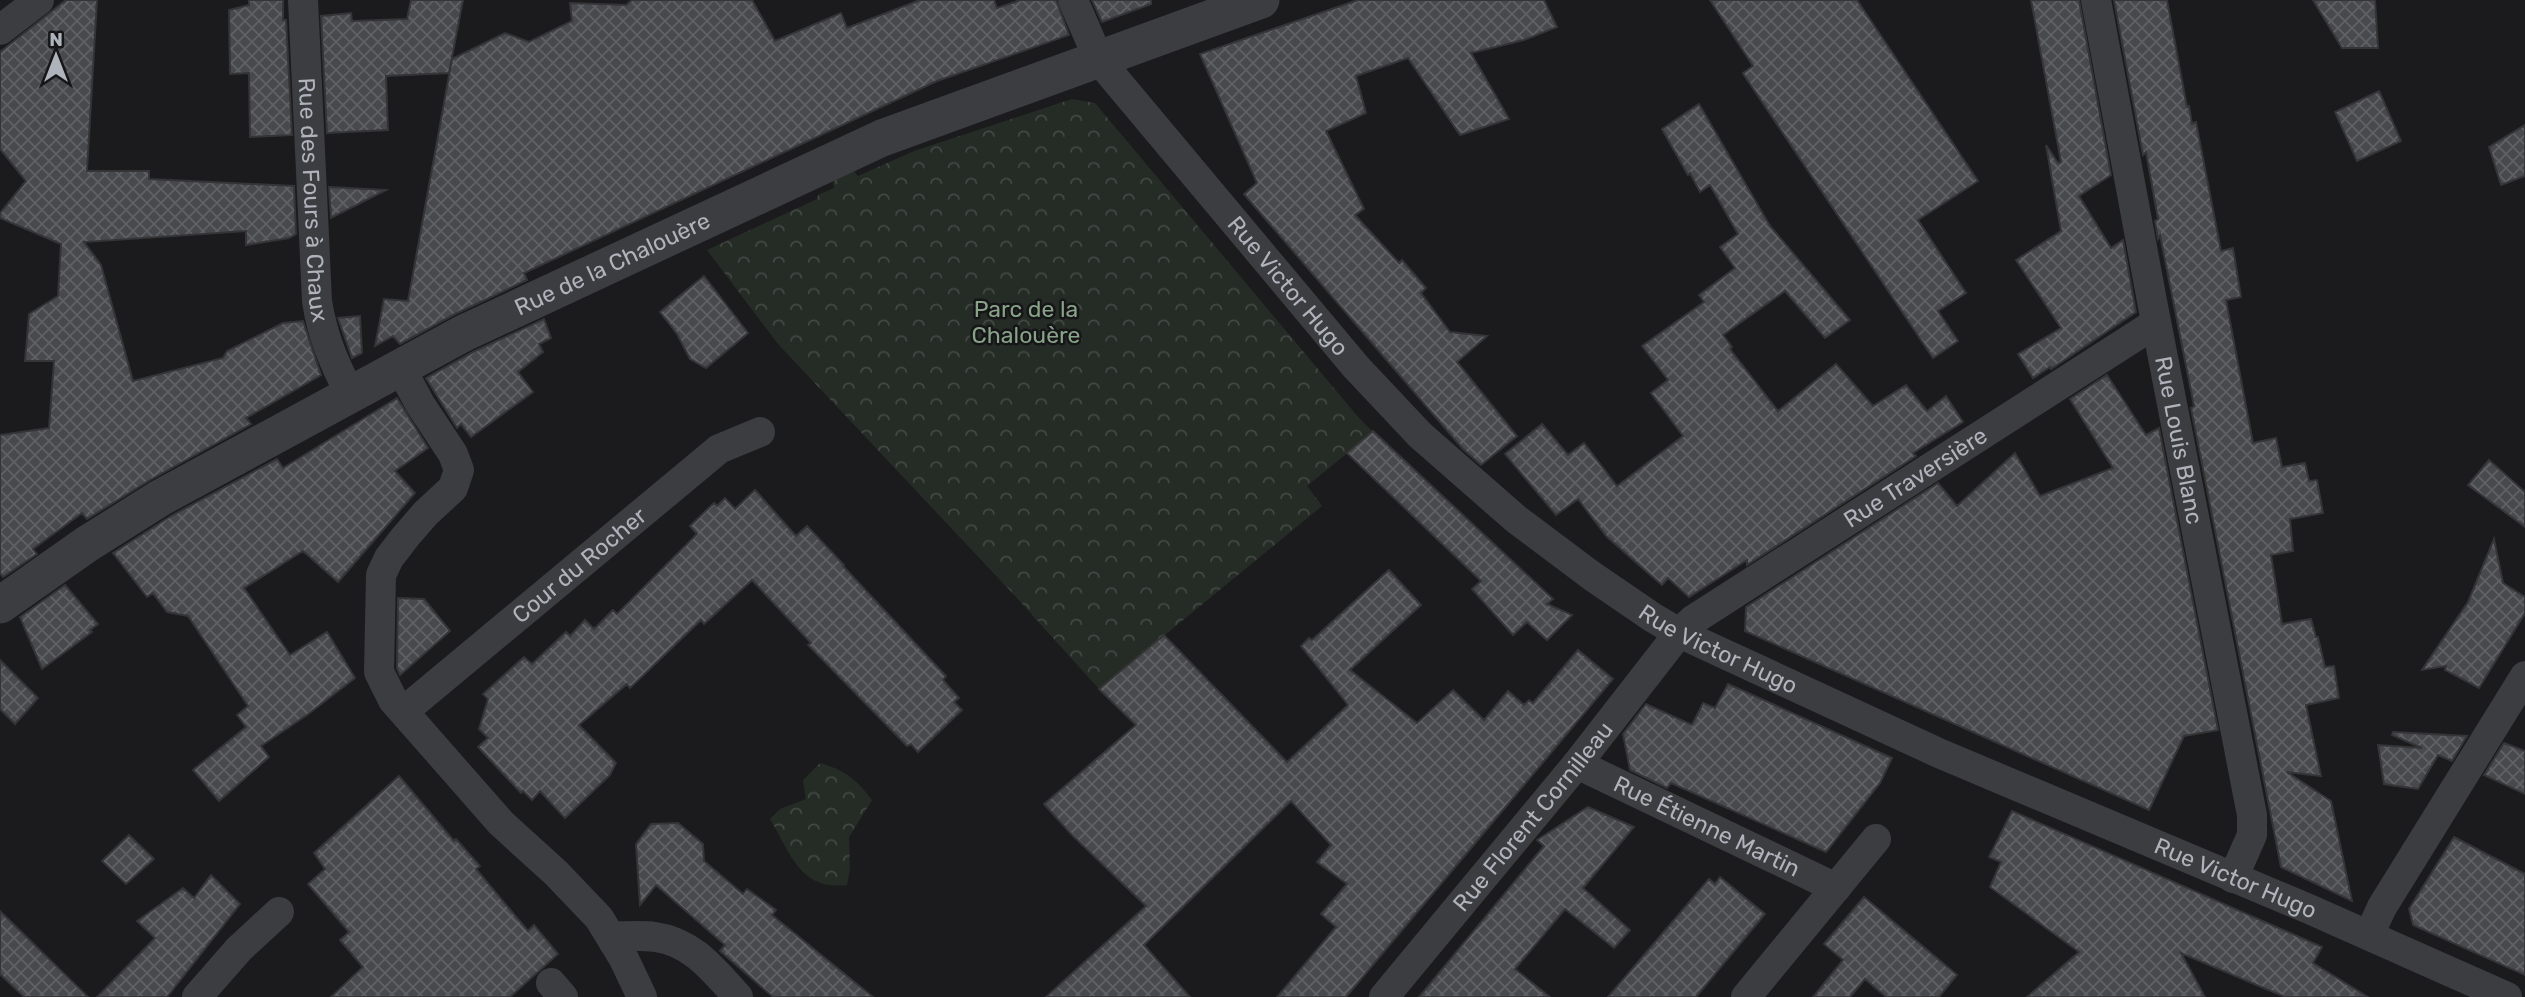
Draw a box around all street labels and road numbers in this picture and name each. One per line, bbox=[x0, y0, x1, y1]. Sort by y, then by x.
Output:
street label: Rue des Fours à Chaux bbox=[293, 77, 335, 325]
street label: Rue de la Chalouère bbox=[510, 206, 715, 321]
street label: Rue Victor Hugo bbox=[1222, 210, 1355, 361]
street label: Rue Louis Blanc bbox=[2149, 354, 2209, 527]
street label: Rue Traversière bbox=[1838, 421, 1992, 534]
street label: Cour du Rocher bbox=[507, 501, 652, 629]
street label: Rue Victor Hugo bbox=[1633, 598, 1802, 700]
street label: Rue Florent Cornilleau bbox=[1447, 716, 1619, 917]
street label: Rue Étienne Martin bbox=[1609, 770, 1805, 883]
street label: Rue Victor Hugo bbox=[2150, 832, 2321, 925]

